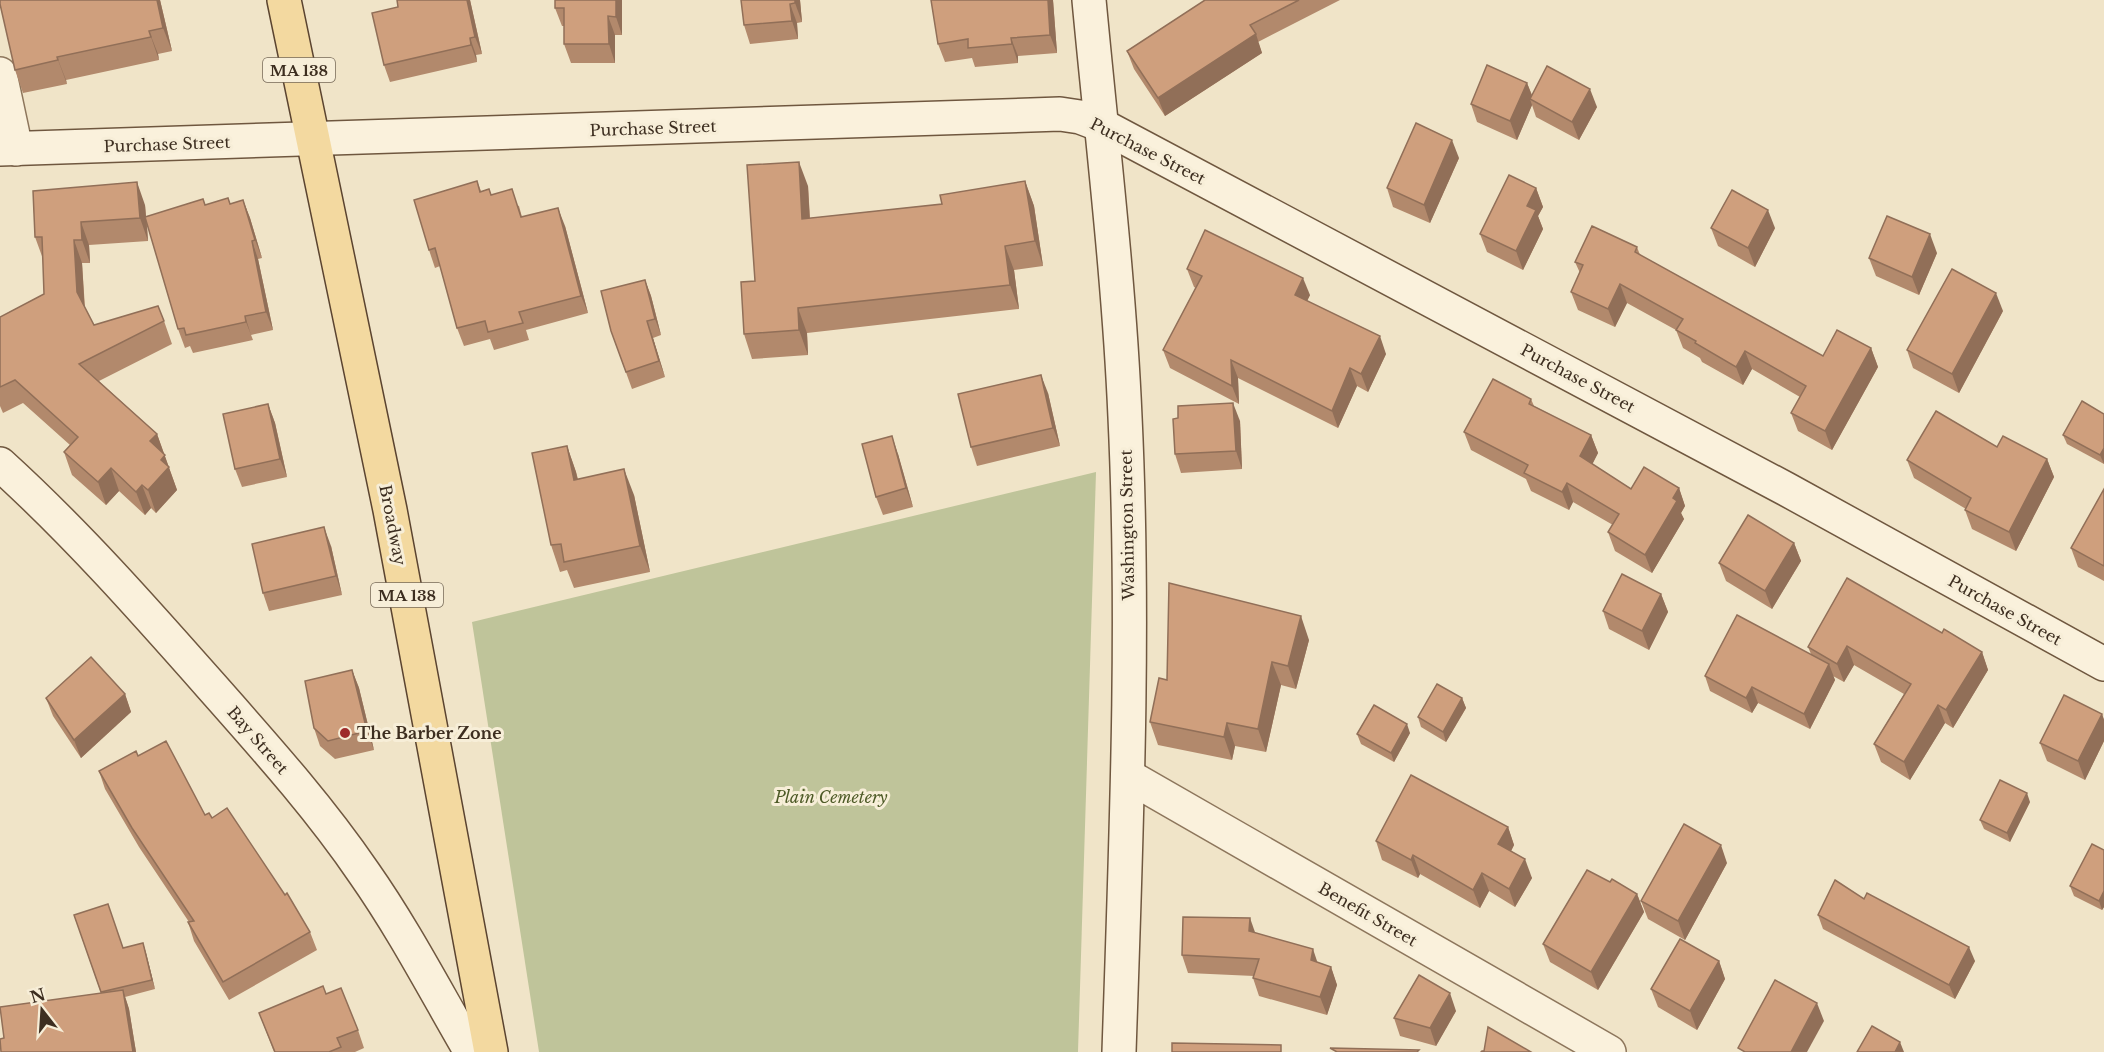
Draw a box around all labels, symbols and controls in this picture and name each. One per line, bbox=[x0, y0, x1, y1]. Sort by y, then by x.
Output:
road number: MA 138 bbox=[263, 58, 335, 82]
street label: Purchase Street bbox=[1087, 113, 1209, 189]
street label: Purchase Street bbox=[589, 116, 717, 140]
street label: Purchase Street bbox=[103, 132, 231, 156]
street label: Purchase Street bbox=[1517, 339, 1639, 417]
street label: Washington Street bbox=[1116, 449, 1138, 602]
street label: Broadway bbox=[375, 483, 411, 568]
street label: Purchase Street bbox=[1945, 571, 2065, 649]
road number: MA 138 bbox=[371, 583, 443, 607]
street label: Bay Street bbox=[223, 702, 293, 778]
place label: The Barber Zone bbox=[357, 723, 502, 743]
marker: The Barber Zone bbox=[338, 726, 352, 740]
park label: Plain Cemetery bbox=[773, 787, 888, 807]
street label: Benefit Street bbox=[1315, 878, 1421, 950]
north arrow bbox=[12, 980, 72, 1040]
text: N bbox=[27, 984, 48, 1007]

